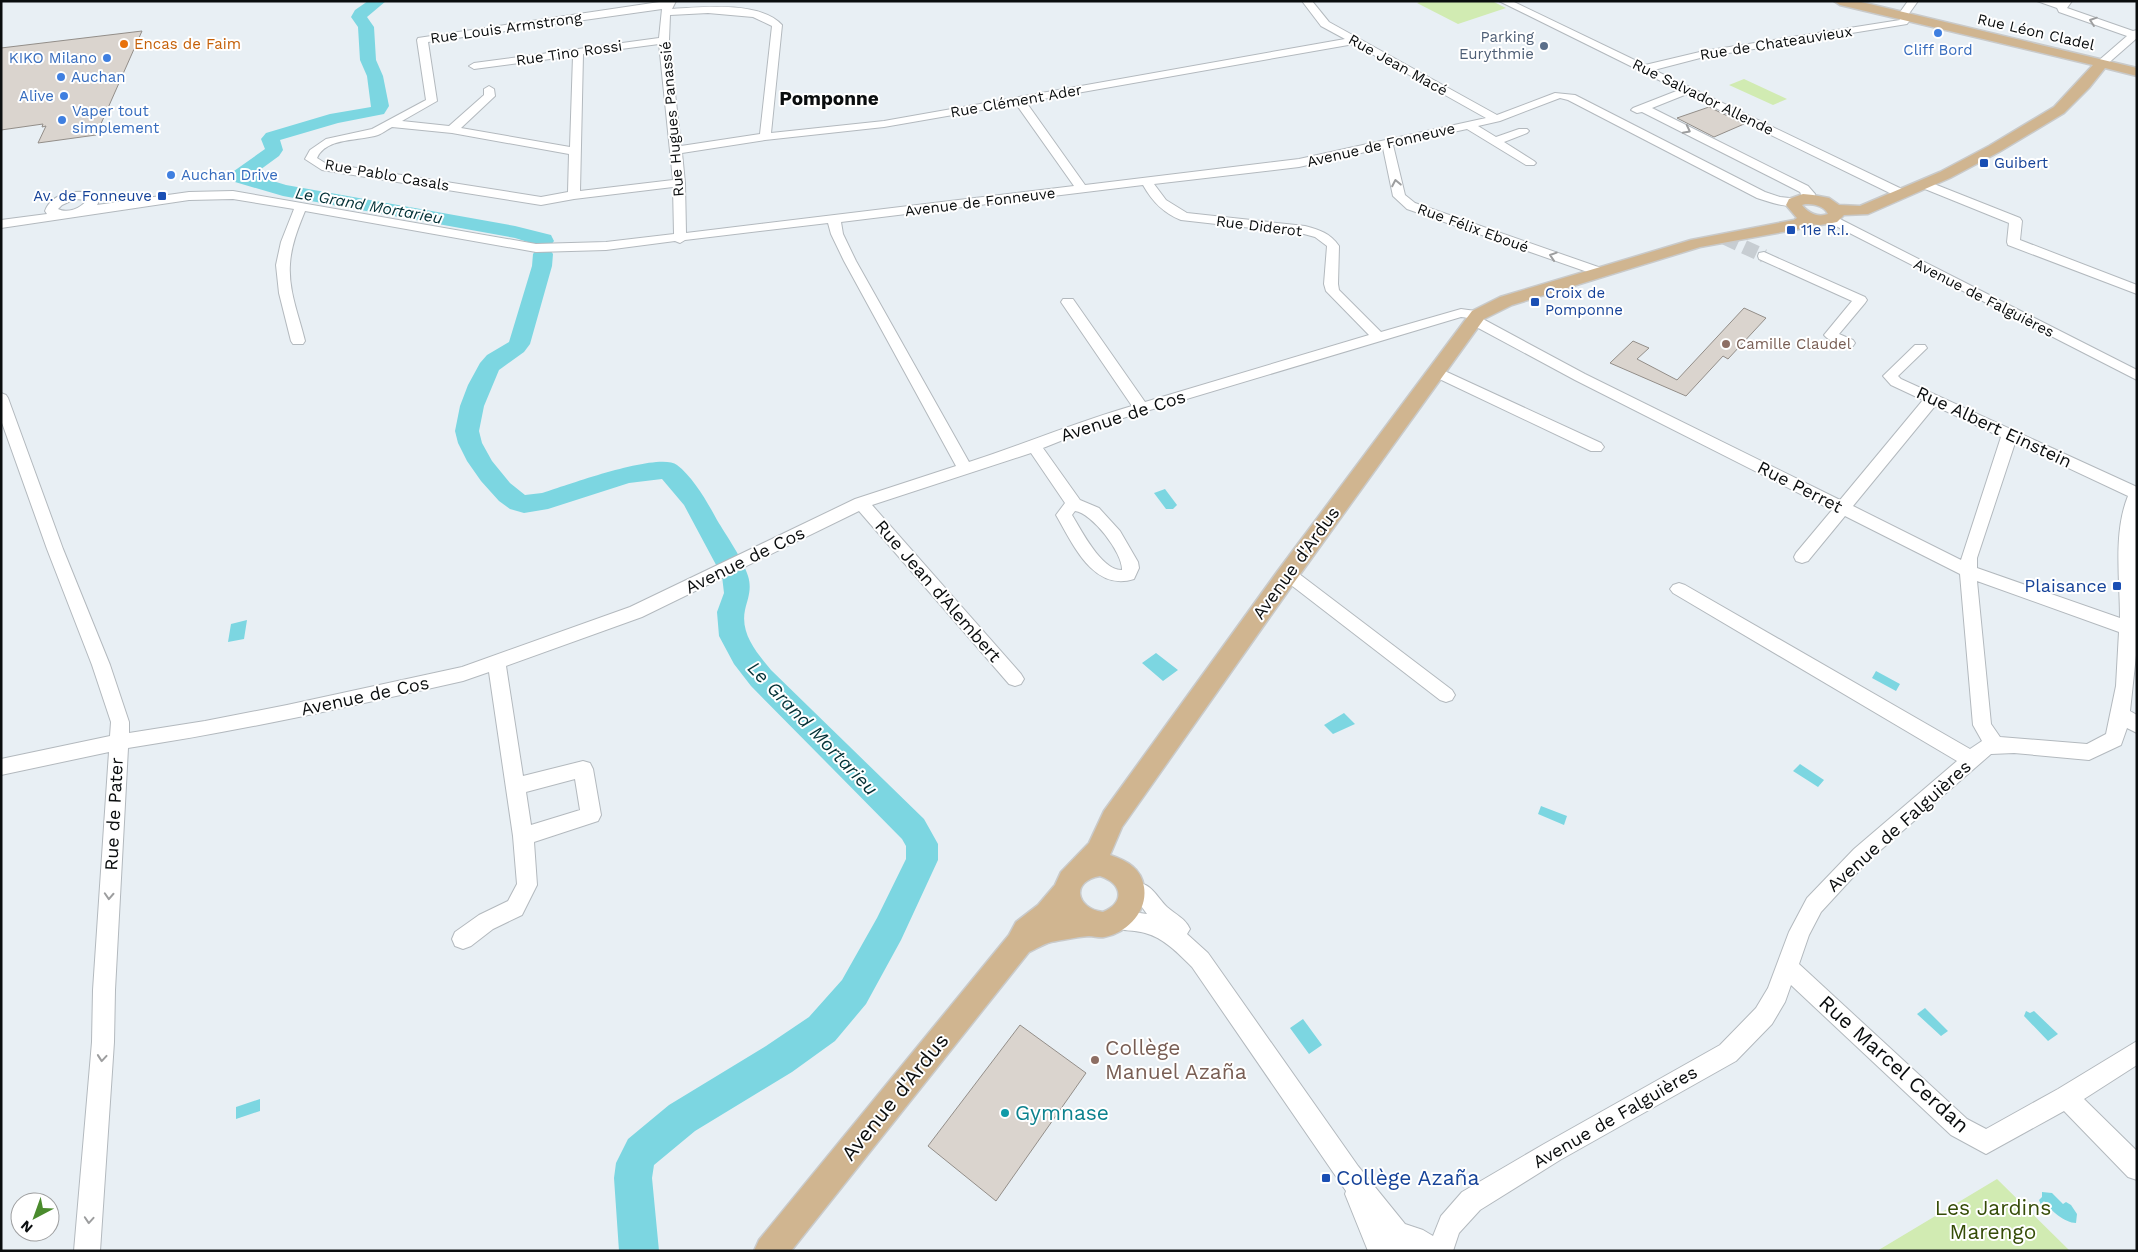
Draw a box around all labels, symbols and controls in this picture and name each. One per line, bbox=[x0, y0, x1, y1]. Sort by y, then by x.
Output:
street label: Rue Louis Armstrong bbox=[429, 8, 583, 48]
street label: Rue Léon Cladel bbox=[1976, 10, 2097, 54]
one-way arrow bbox=[2090, 17, 2098, 27]
street label: Rue de Chateauvieux bbox=[1698, 22, 1854, 64]
marker: Cliff Bord bbox=[1932, 27, 1944, 39]
place label: Parking Eurythmie bbox=[1459, 28, 1534, 63]
street label: Rue Jean Macé bbox=[1345, 30, 1451, 100]
place label: Encas de Faim bbox=[134, 35, 241, 53]
street label: Rue Tino Rossi bbox=[515, 37, 623, 69]
marker: Encas de Faim bbox=[118, 38, 130, 50]
marker: Parking Eurythmie bbox=[1538, 40, 1550, 52]
street label: Rue Hugues Panassié bbox=[656, 41, 688, 197]
place label: Cliff Bord bbox=[1903, 41, 1973, 59]
place label: KIKO Milano bbox=[9, 49, 97, 67]
marker: KIKO Milano bbox=[101, 52, 113, 64]
street label: Rue Salvador Allende bbox=[1629, 55, 1777, 139]
place label: Auchan bbox=[71, 68, 125, 86]
marker: Auchan bbox=[55, 71, 67, 83]
street label: Rue Clément Ader bbox=[949, 81, 1083, 121]
place label: Alive bbox=[19, 87, 54, 105]
district label: Pomponne bbox=[779, 87, 879, 110]
marker: Alive bbox=[58, 90, 70, 102]
place label: Vaper tout simplement bbox=[72, 102, 160, 137]
marker: Vaper tout simplement bbox=[56, 114, 68, 126]
street label: Avenue de Fonneuve bbox=[1305, 119, 1457, 171]
one-way arrow bbox=[1681, 124, 1690, 134]
place label: Guibert bbox=[1994, 154, 2049, 172]
street label: Rue Pablo Casals bbox=[323, 155, 451, 195]
marker: Guibert bbox=[1978, 157, 1990, 169]
place label: Auchan Drive bbox=[181, 166, 278, 184]
marker: Auchan Drive bbox=[165, 169, 177, 181]
one-way arrow bbox=[1392, 179, 1402, 187]
water label: Le Grand Mortarieu bbox=[294, 183, 445, 228]
street label: Avenue de Fonneuve bbox=[904, 184, 1056, 220]
place label: Av. de Fonneuve bbox=[33, 187, 152, 205]
marker: Av. de Fonneuve bbox=[156, 190, 168, 202]
street label: Rue Félix Eboué bbox=[1415, 200, 1531, 256]
street label: Rue Diderot bbox=[1215, 212, 1304, 240]
place label: 11e R.I. bbox=[1801, 221, 1849, 239]
marker: 11e R.I. bbox=[1785, 224, 1797, 236]
one-way arrow bbox=[1550, 252, 1558, 262]
street label: Avenue de Falguières bbox=[1911, 255, 2057, 341]
place label: Croix de Pomponne bbox=[1545, 284, 1623, 319]
marker: Croix de Pomponne bbox=[1529, 296, 1541, 308]
place label: Camille Claudel bbox=[1736, 335, 1852, 353]
marker: Camille Claudel bbox=[1720, 338, 1732, 350]
street label: Rue Albert Einstein bbox=[1913, 381, 2075, 472]
street label: Avenue de Cos bbox=[1058, 385, 1188, 446]
street label: Rue Perret bbox=[1754, 456, 1847, 517]
street label: Avenue d'Ardus bbox=[1248, 502, 1344, 623]
street label: Rue Jean d'Alembert bbox=[871, 515, 1006, 666]
street label: Avenue de Cos bbox=[682, 522, 808, 598]
place label: Plaisance bbox=[2024, 575, 2107, 596]
marker: Plaisance bbox=[2111, 580, 2123, 592]
water label: Le Grand Mortarieu bbox=[743, 657, 882, 800]
street label: Avenue de Cos bbox=[299, 672, 431, 719]
street label: Avenue de Falguières bbox=[1822, 756, 1975, 896]
street label: Rue de Pater bbox=[100, 757, 127, 871]
one-way arrow bbox=[104, 892, 115, 900]
street label: Rue Marcel Cerdan bbox=[1814, 990, 1975, 1138]
street label: Avenue d'Ardus bbox=[836, 1028, 954, 1165]
place label: Collège Manuel Azaña bbox=[1105, 1035, 1247, 1084]
one-way arrow bbox=[96, 1054, 107, 1062]
marker: Collège Manuel Azaña bbox=[1089, 1054, 1101, 1066]
street label: Avenue de Falguières bbox=[1529, 1061, 1701, 1172]
place label: Gymnase bbox=[1015, 1100, 1109, 1125]
marker: Gymnase bbox=[999, 1107, 1011, 1119]
place label: Collège Azaña bbox=[1336, 1165, 1480, 1190]
marker: Collège Azaña bbox=[1320, 1172, 1332, 1184]
north arrow bbox=[10, 1192, 60, 1242]
park label: Les Jardins Marengo bbox=[1935, 1195, 2051, 1244]
one-way arrow bbox=[83, 1216, 94, 1224]
text: N bbox=[17, 1217, 36, 1236]

